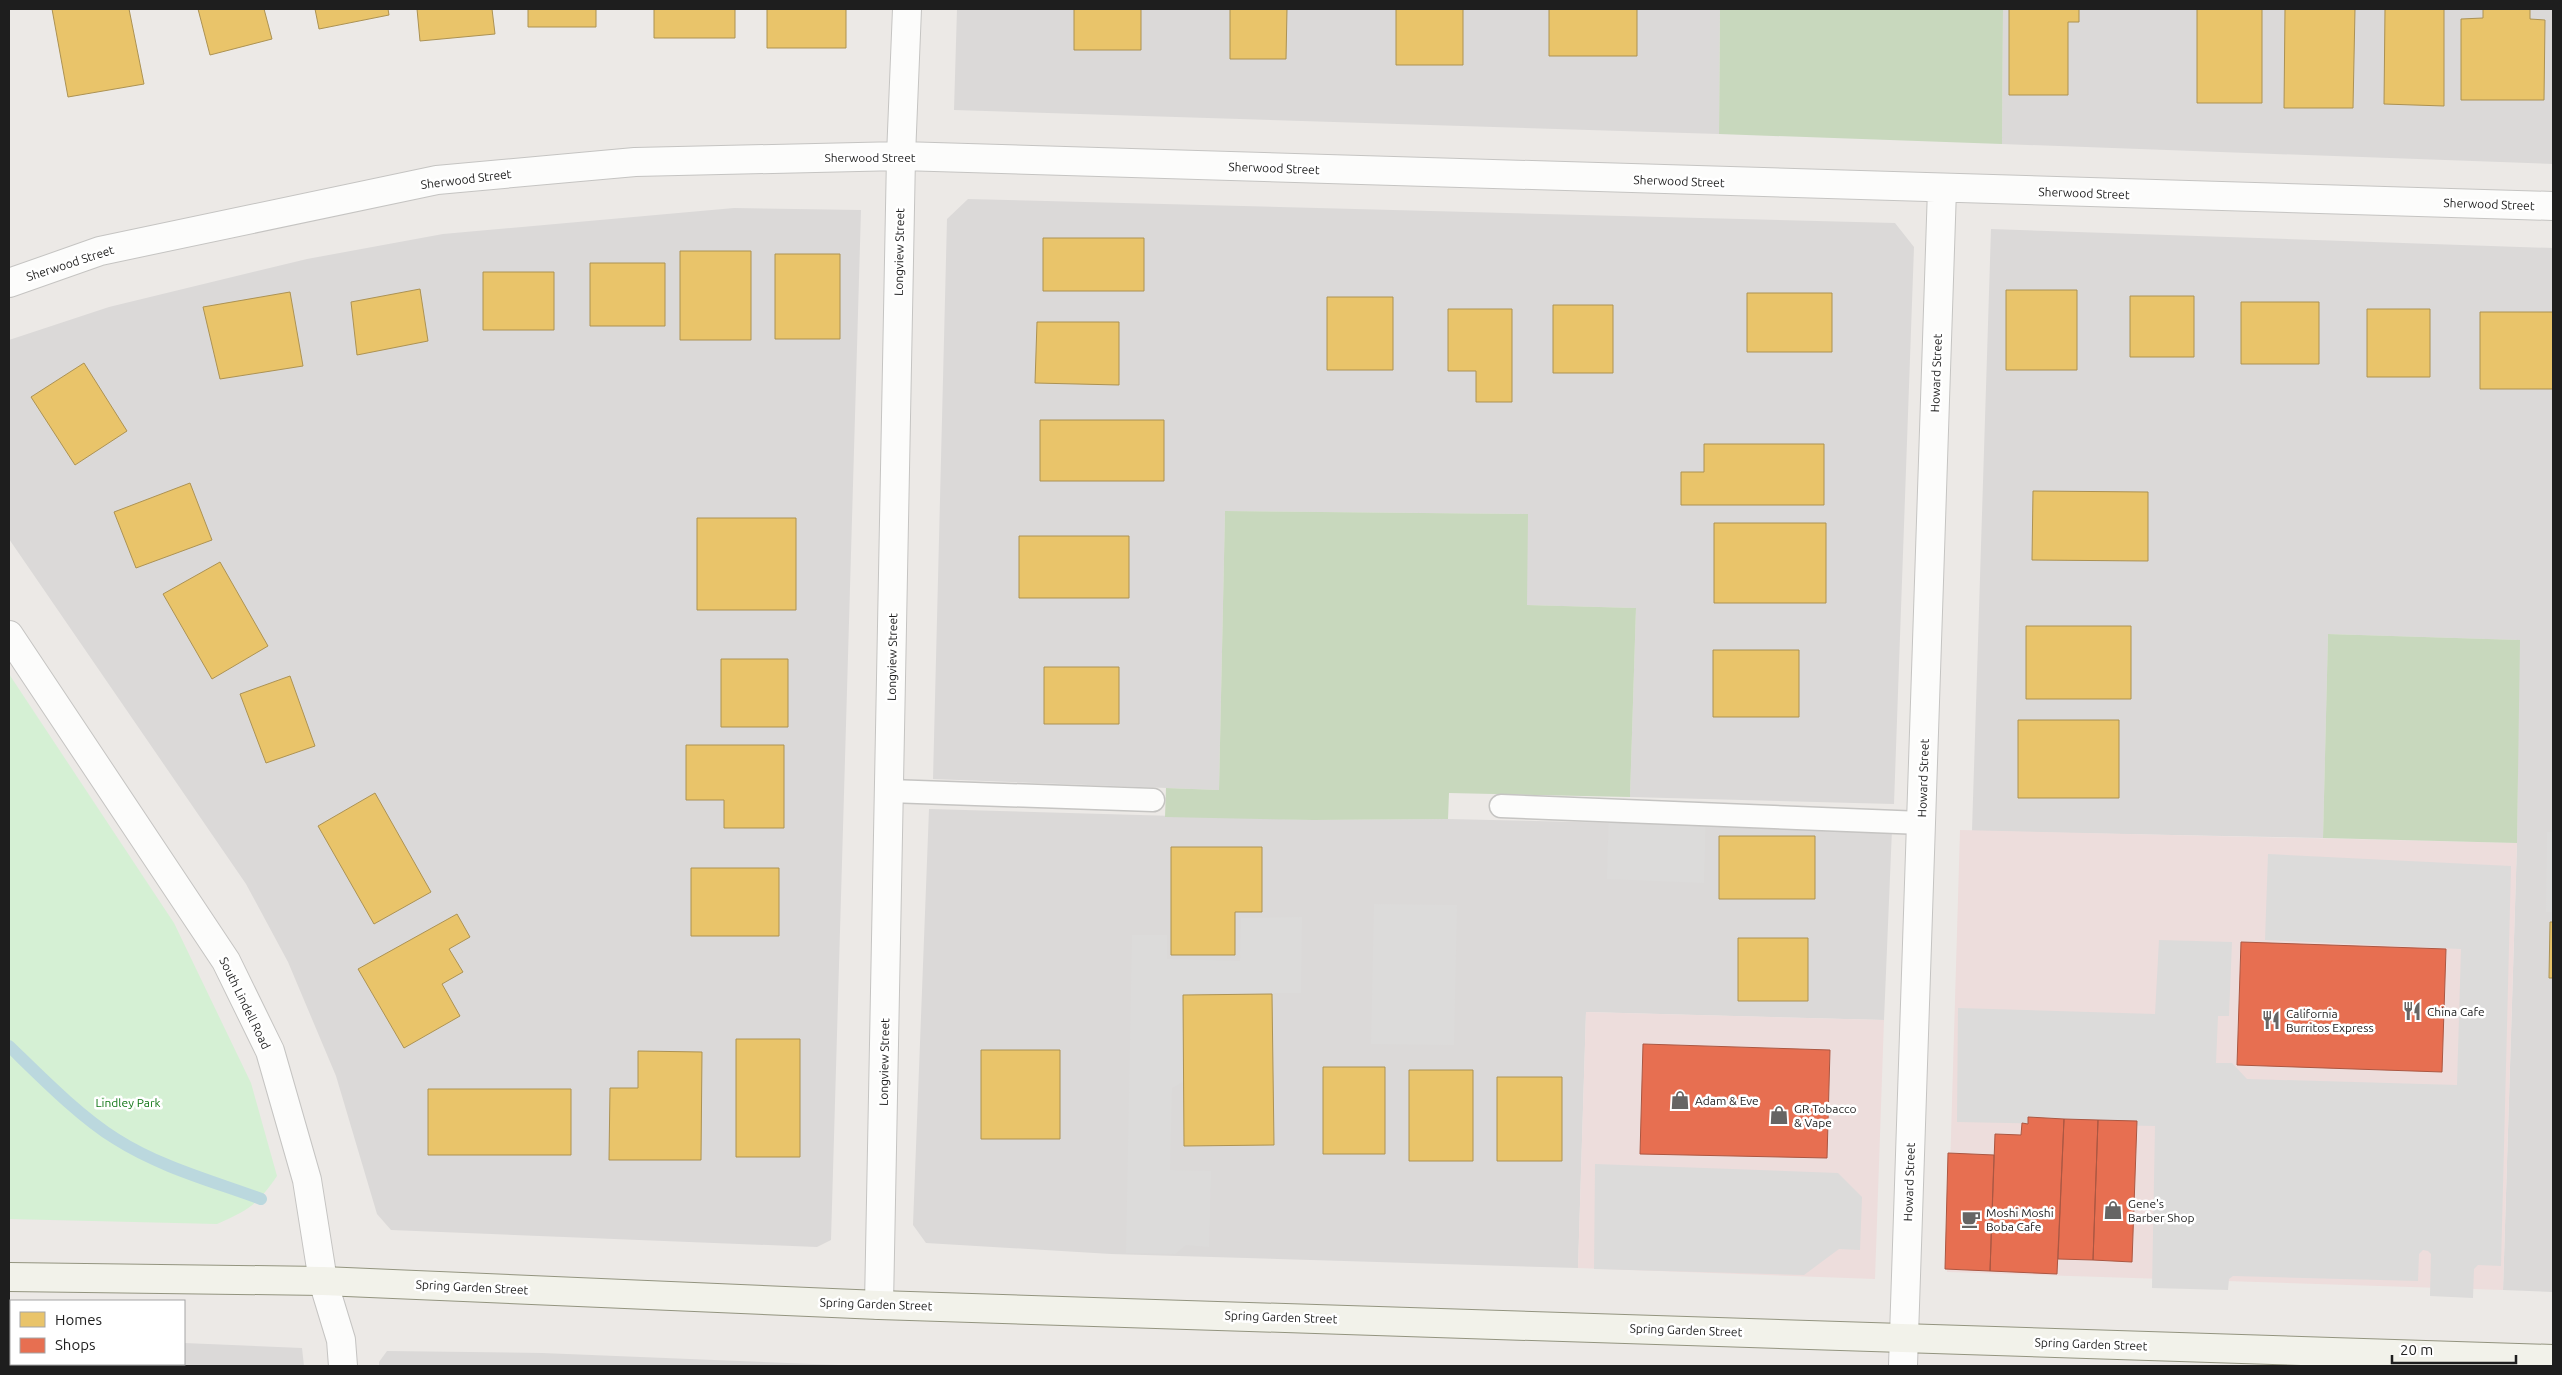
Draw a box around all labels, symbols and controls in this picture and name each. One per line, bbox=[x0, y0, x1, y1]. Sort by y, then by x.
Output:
street label: Sherwood Street bbox=[824, 151, 916, 164]
street label: Sherwood Street bbox=[1228, 160, 1320, 176]
street label: Sherwood Street bbox=[420, 167, 512, 191]
street label: Sherwood Street bbox=[1633, 173, 1725, 189]
street label: Sherwood Street bbox=[2038, 185, 2130, 201]
street label: Sherwood Street bbox=[2443, 196, 2535, 212]
street label: Longview Street bbox=[892, 208, 906, 296]
street label: Sherwood Street bbox=[25, 243, 116, 283]
street label: Howard Street bbox=[1928, 333, 1944, 413]
street label: Longview Street bbox=[885, 613, 899, 701]
street label: Howard Street bbox=[1915, 738, 1931, 818]
street label: South Lindell Road bbox=[217, 955, 273, 1051]
restaurant icon: China Cafe bbox=[2401, 1000, 2423, 1022]
place label: China Cafe bbox=[2427, 1005, 2485, 1018]
place label: California Burritos Express bbox=[2286, 1007, 2374, 1034]
restaurant icon: California Burritos Express bbox=[2260, 1009, 2282, 1031]
street label: Longview Street bbox=[877, 1018, 891, 1106]
shop icon: Adam & Eve bbox=[1669, 1089, 1691, 1111]
place label: Adam & Eve bbox=[1695, 1094, 1759, 1107]
park label: Lindley Park bbox=[95, 1096, 161, 1109]
place label: GR Tobacco & Vape bbox=[1794, 1102, 1857, 1129]
shop icon: GR Tobacco & Vape bbox=[1768, 1104, 1790, 1126]
street label: Howard Street bbox=[1901, 1142, 1917, 1222]
place label: Gene's Barber Shop bbox=[2128, 1197, 2194, 1224]
shop icon: Gene's Barber Shop bbox=[2102, 1199, 2124, 1221]
place label: Moshi Moshi Boba Cafe bbox=[1986, 1206, 2054, 1233]
cafe icon: Moshi Moshi Boba Cafe bbox=[1960, 1208, 1982, 1230]
street label: Spring Garden Street bbox=[415, 1278, 529, 1296]
street label: Spring Garden Street bbox=[819, 1296, 933, 1312]
legend bbox=[10, 1300, 185, 1365]
street label: Spring Garden Street bbox=[1224, 1309, 1338, 1325]
text: Homes bbox=[55, 1311, 102, 1328]
street label: Spring Garden Street bbox=[1629, 1322, 1743, 1338]
scale bar bbox=[2392, 1332, 2516, 1364]
text: Shops bbox=[55, 1336, 96, 1353]
street label: Spring Garden Street bbox=[2034, 1336, 2148, 1352]
text: 20 m bbox=[2400, 1341, 2433, 1358]

